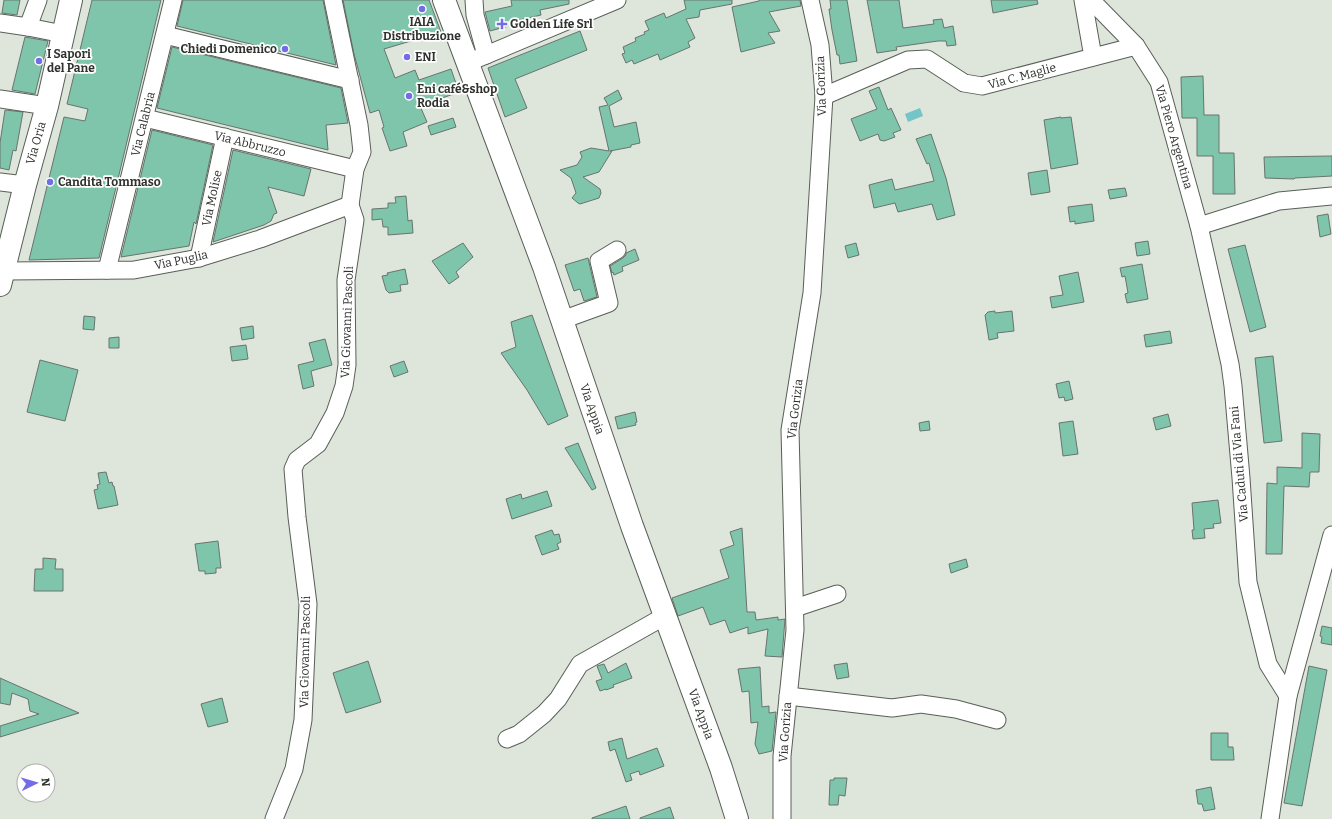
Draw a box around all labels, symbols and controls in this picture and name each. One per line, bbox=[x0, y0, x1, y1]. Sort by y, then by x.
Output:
marker: IAIA Distribuzione bbox=[417, 4, 427, 14]
place label: IAIA Distribuzione bbox=[383, 15, 461, 43]
place label: Golden Life Srl bbox=[510, 17, 593, 31]
marker: Golden Life Srl bbox=[497, 19, 507, 29]
place label: Chiedi Domenico bbox=[181, 42, 277, 56]
marker: Chiedi Domenico bbox=[280, 44, 290, 54]
place label: I Sapori del Pane bbox=[47, 47, 95, 75]
place label: ENI bbox=[415, 50, 436, 64]
marker: ENI bbox=[402, 52, 412, 62]
street label: Via Gorizia bbox=[813, 55, 829, 116]
marker: I Sapori del Pane bbox=[34, 56, 44, 66]
street label: Via C. Maglie bbox=[986, 60, 1058, 92]
place label: Eni café&shop Rodia bbox=[417, 82, 497, 110]
street label: Via Piero Argentina bbox=[1152, 83, 1196, 191]
street label: Via Calabria bbox=[128, 90, 158, 158]
marker: Eni café&shop Rodia bbox=[404, 91, 414, 101]
street label: Via Oria bbox=[23, 119, 49, 166]
street label: Via Abbruzzo bbox=[213, 128, 287, 160]
street label: Via Molise bbox=[199, 169, 225, 227]
place label: Candita Tommaso bbox=[58, 175, 161, 189]
marker: Candita Tommaso bbox=[45, 177, 55, 187]
street label: Via Puglia bbox=[153, 247, 210, 273]
street label: Via Giovanni Pascoli bbox=[338, 265, 356, 378]
street label: Via Gorizia bbox=[784, 378, 806, 440]
street label: Via Appia bbox=[577, 382, 607, 437]
street label: Via Caduti di Via Fani bbox=[1227, 405, 1251, 523]
street label: Via Giovanni Pascoli bbox=[297, 595, 313, 708]
street label: Via Appia bbox=[685, 687, 717, 742]
street label: Via Gorizia bbox=[776, 701, 794, 763]
north arrow bbox=[16, 763, 56, 803]
text: N bbox=[39, 777, 52, 787]

